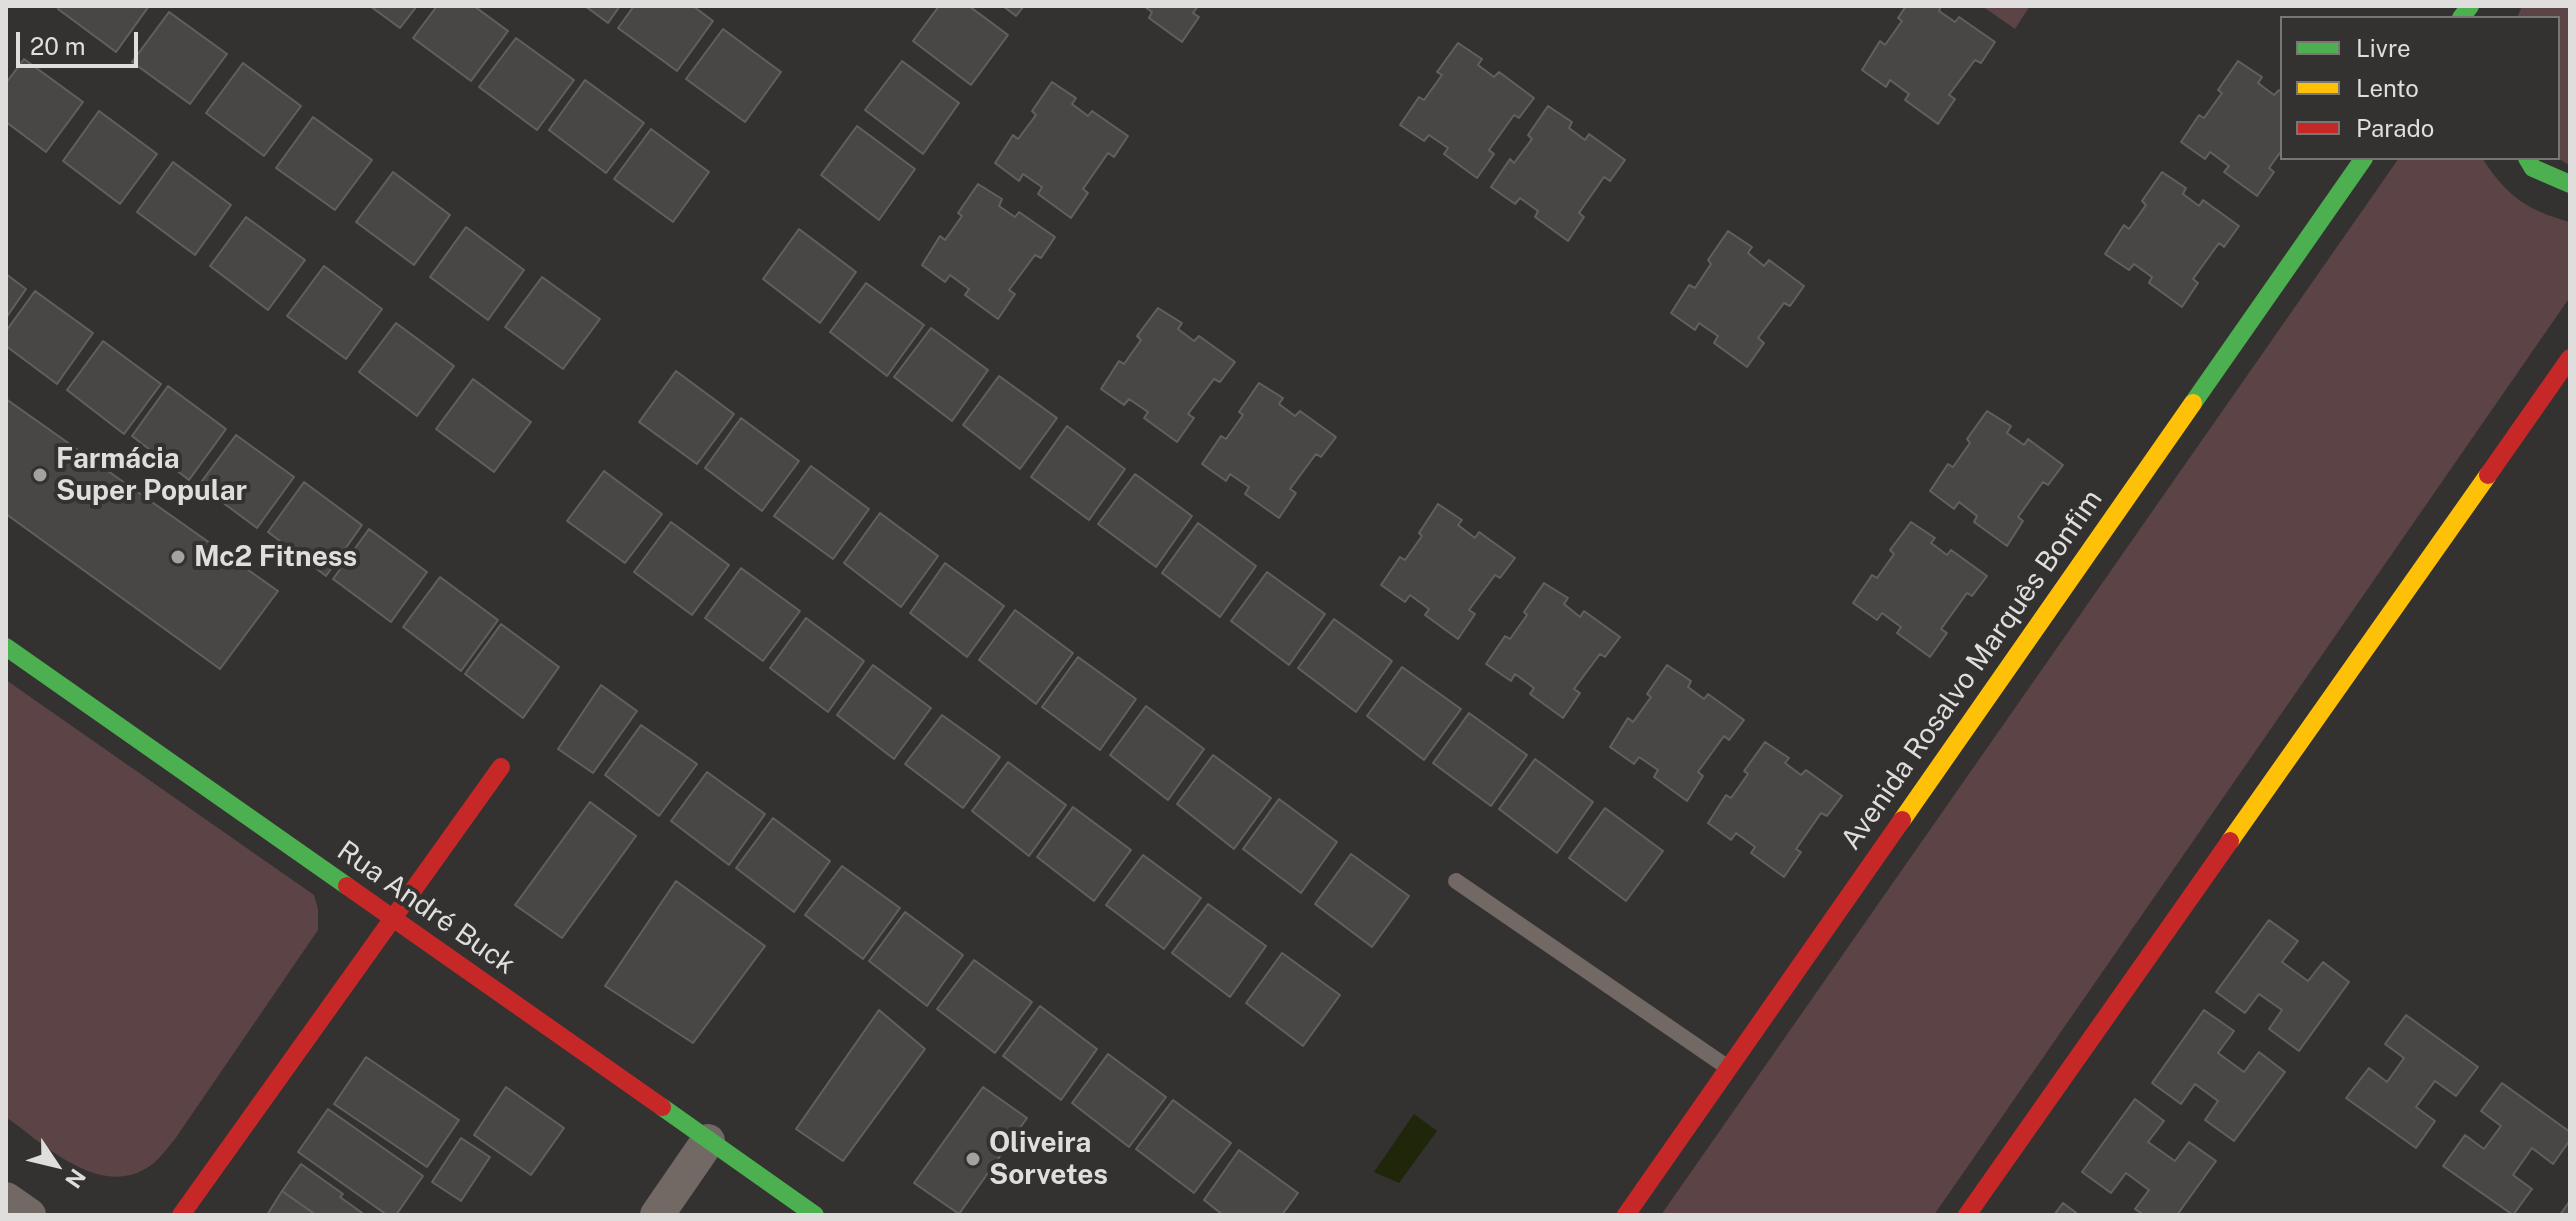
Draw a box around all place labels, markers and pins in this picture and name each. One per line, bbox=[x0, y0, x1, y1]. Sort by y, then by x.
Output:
place label: Farmácia Super Popular bbox=[56, 442, 247, 508]
marker: Farmácia Super Popular bbox=[31, 466, 49, 484]
place label: Mc2 Fitness bbox=[194, 540, 357, 574]
marker: Mc2 Fitness bbox=[169, 548, 187, 566]
place label: Oliveira Sorvetes bbox=[989, 1126, 1108, 1192]
marker: Oliveira Sorvetes bbox=[964, 1150, 982, 1168]

